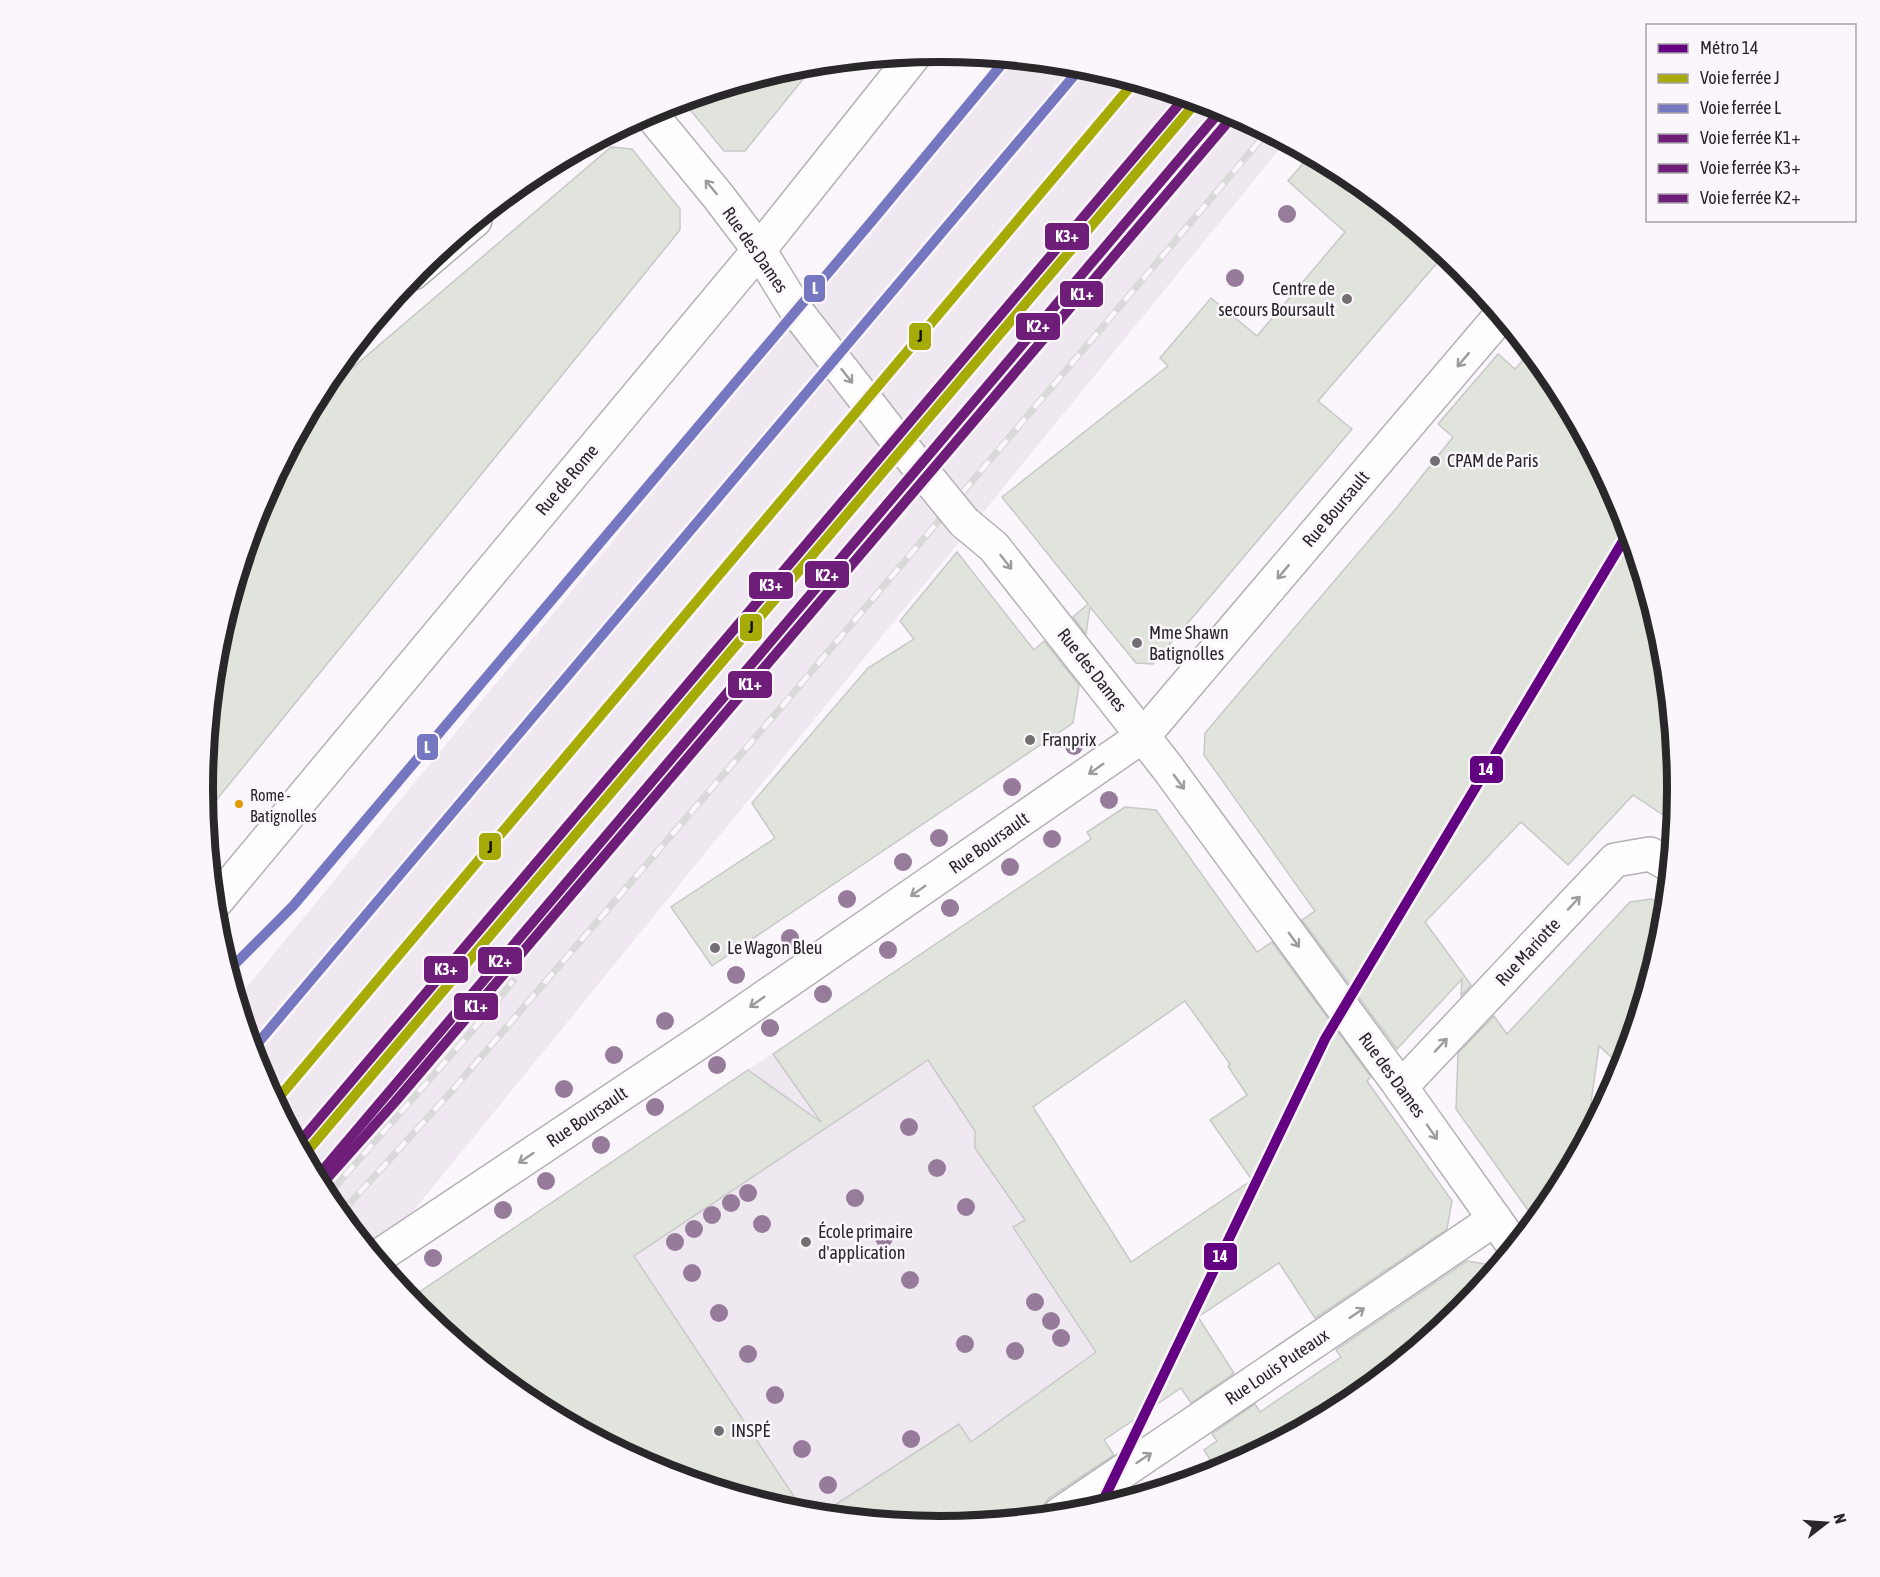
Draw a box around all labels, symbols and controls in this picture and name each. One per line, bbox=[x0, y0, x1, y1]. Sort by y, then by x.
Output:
legend bbox=[1646, 24, 1856, 222]
text: Métro 14 bbox=[1700, 37, 1759, 58]
text: Voie ferrée J bbox=[1700, 67, 1780, 88]
text: Voie ferrée L bbox=[1700, 97, 1781, 118]
text: Voie ferrée K1+ bbox=[1700, 127, 1801, 148]
text: Voie ferrée K3+ bbox=[1700, 157, 1801, 178]
one-way arrow bbox=[704, 179, 717, 195]
text: Voie ferrée K2+ bbox=[1700, 187, 1801, 208]
street label: Rue des Dames bbox=[718, 203, 793, 297]
line badge: K3+ bbox=[1044, 222, 1090, 251]
text: K3+ bbox=[1055, 227, 1079, 245]
line badge: L bbox=[803, 274, 826, 303]
place label: Centre de secours Boursault bbox=[1218, 278, 1335, 320]
text: L bbox=[812, 279, 819, 297]
line badge: K1+ bbox=[1059, 280, 1104, 308]
text: K1+ bbox=[1070, 285, 1094, 303]
marker: Centre de secours Boursault bbox=[1340, 292, 1354, 306]
line badge: K2+ bbox=[1015, 312, 1061, 341]
text: K2+ bbox=[1026, 317, 1050, 335]
line badge: J bbox=[908, 322, 932, 351]
text: J bbox=[916, 327, 923, 345]
one-way arrow bbox=[1457, 351, 1470, 367]
one-way arrow bbox=[840, 368, 853, 384]
street label: Rue de Rome bbox=[531, 440, 602, 519]
place label: CPAM de Paris bbox=[1447, 450, 1538, 471]
marker: CPAM de Paris bbox=[1428, 454, 1442, 468]
street label: Rue Boursault bbox=[1298, 466, 1373, 551]
one-way arrow bbox=[999, 554, 1013, 569]
line badge: K2+ bbox=[804, 560, 850, 589]
one-way arrow bbox=[1276, 564, 1289, 580]
text: K2+ bbox=[815, 566, 839, 584]
line badge: K3+ bbox=[748, 571, 794, 600]
text: K3+ bbox=[759, 576, 783, 594]
line badge: J bbox=[739, 613, 763, 642]
text: J bbox=[747, 618, 754, 636]
place label: Mme Shawn Batignolles bbox=[1149, 622, 1229, 664]
street label: Rue des Dames bbox=[1053, 624, 1131, 715]
marker: Mme Shawn Batignolles bbox=[1130, 636, 1144, 650]
line badge: K1+ bbox=[727, 670, 773, 699]
text: K1+ bbox=[738, 675, 762, 693]
place label: Franprix bbox=[1042, 729, 1096, 750]
line badge: L bbox=[416, 733, 439, 761]
marker: Franprix bbox=[1023, 733, 1037, 747]
text: L bbox=[424, 738, 431, 756]
line badge: 14 bbox=[1469, 755, 1504, 784]
text: 14 bbox=[1478, 760, 1494, 778]
one-way arrow bbox=[1087, 762, 1104, 775]
one-way arrow bbox=[1173, 774, 1185, 790]
place label: Rome - Batignolles bbox=[250, 786, 317, 826]
marker: Rome - Batignolles bbox=[233, 798, 245, 810]
street label: Rue Boursault bbox=[945, 807, 1033, 878]
line badge: J bbox=[478, 832, 502, 861]
text: J bbox=[486, 838, 493, 856]
one-way arrow bbox=[910, 885, 927, 897]
one-way arrow bbox=[1567, 895, 1582, 910]
street label: Rue Mariotte bbox=[1491, 913, 1564, 990]
one-way arrow bbox=[1287, 932, 1300, 948]
place label: Le Wagon Bleu bbox=[727, 937, 823, 958]
marker: Le Wagon Bleu bbox=[708, 941, 722, 955]
line badge: K2+ bbox=[477, 946, 523, 975]
text: K2+ bbox=[488, 952, 512, 970]
line badge: K3+ bbox=[423, 955, 469, 984]
text: K3+ bbox=[434, 960, 458, 978]
line badge: K1+ bbox=[453, 992, 499, 1021]
one-way arrow bbox=[750, 996, 766, 1008]
text: K1+ bbox=[464, 997, 488, 1015]
street label: Rue des Dames bbox=[1355, 1028, 1430, 1121]
one-way arrow bbox=[1434, 1038, 1448, 1053]
street label: Rue Boursault bbox=[542, 1082, 631, 1151]
one-way arrow bbox=[1426, 1124, 1439, 1140]
one-way arrow bbox=[518, 1152, 535, 1164]
place label: École primaire d'application bbox=[818, 1221, 913, 1263]
marker: École primaire d'application bbox=[799, 1235, 813, 1249]
line badge: 14 bbox=[1203, 1242, 1238, 1271]
text: 14 bbox=[1212, 1247, 1228, 1265]
one-way arrow bbox=[1348, 1307, 1365, 1319]
street label: Rue Louis Puteaux bbox=[1221, 1324, 1333, 1409]
place label: INSPÉ bbox=[731, 1420, 771, 1441]
marker: INSPÉ bbox=[712, 1424, 726, 1438]
one-way arrow bbox=[1135, 1452, 1151, 1464]
north arrow bbox=[1796, 1493, 1856, 1553]
text: N bbox=[1830, 1511, 1850, 1526]

